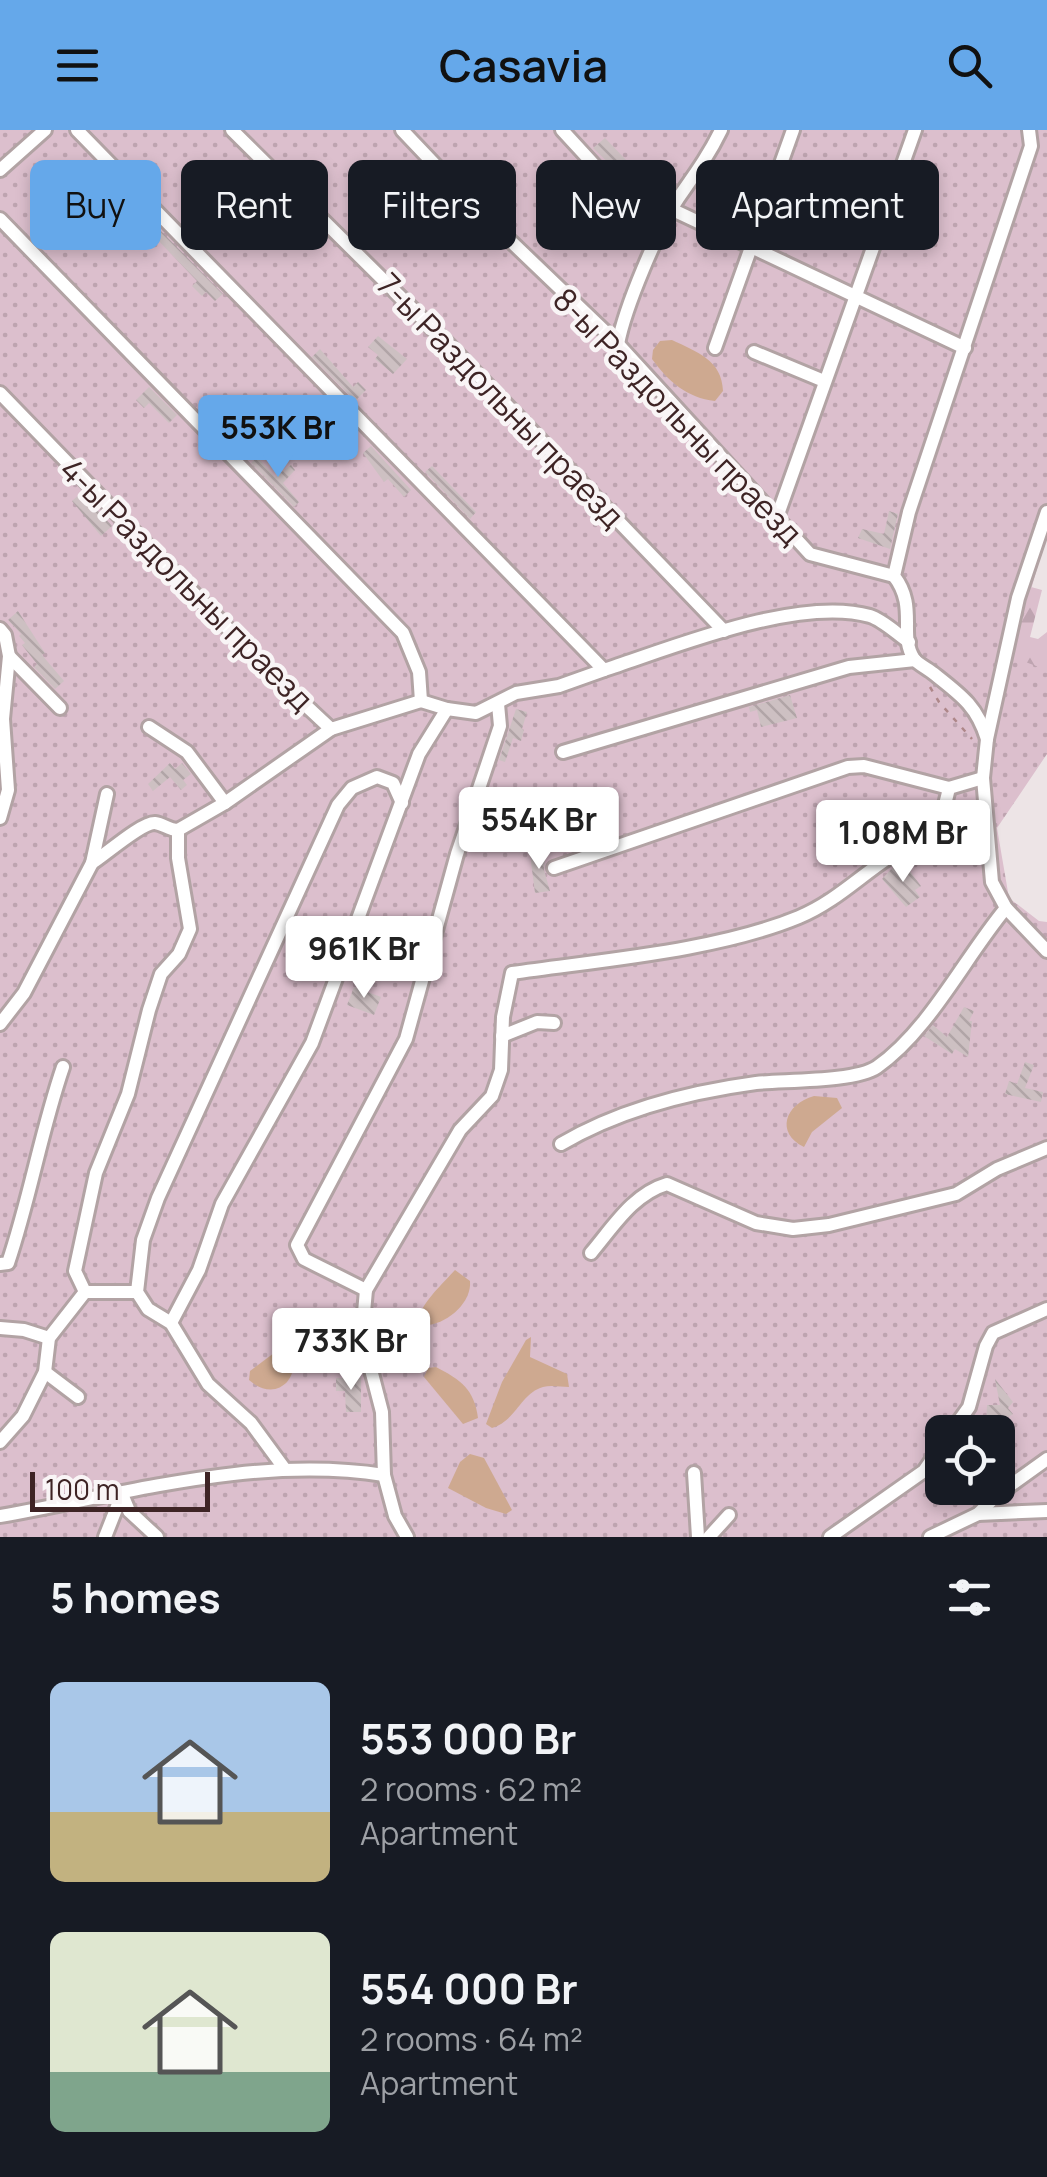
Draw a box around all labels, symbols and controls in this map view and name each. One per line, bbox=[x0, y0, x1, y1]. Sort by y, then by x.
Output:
text: Casavia bbox=[439, 34, 608, 96]
icon: menu bbox=[50, 38, 105, 93]
icon: search bbox=[942, 38, 997, 93]
chip: Buy bbox=[30, 160, 161, 250]
chip: Rent bbox=[181, 160, 328, 250]
chip: Filters bbox=[348, 160, 516, 250]
chip: New bbox=[536, 160, 676, 250]
chip: Apartment bbox=[696, 160, 939, 250]
street label: 7-ы Раздольны праезд bbox=[368, 263, 634, 537]
street label: 8-ы Раздольны праезд bbox=[544, 278, 812, 554]
pin: 553K Br bbox=[186, 395, 370, 480]
text: 553K Br bbox=[220, 405, 336, 449]
street label: 4-ы Раздольны праезд bbox=[51, 448, 323, 720]
pin: 554K Br bbox=[447, 787, 631, 872]
text: 554K Br bbox=[481, 797, 597, 841]
pin: 1.08M Br bbox=[800, 800, 1006, 885]
text: 1.08M Br bbox=[838, 810, 968, 854]
pin: 961K Br bbox=[272, 916, 456, 1001]
text: 961K Br bbox=[308, 926, 420, 970]
pin: 733K Br bbox=[259, 1308, 443, 1393]
text: 733K Br bbox=[294, 1318, 408, 1362]
map controls bbox=[925, 1415, 1015, 1505]
button: locate bbox=[925, 1415, 1015, 1505]
scale bar bbox=[30, 1467, 210, 1512]
text: 100 m bbox=[45, 1470, 119, 1508]
text: 5 homes bbox=[50, 1568, 221, 1626]
icon: filters bbox=[942, 1570, 997, 1625]
text: 553 000 Br bbox=[360, 1709, 577, 1767]
icon: home bbox=[130, 1722, 250, 1842]
text: 2 rooms · 62 m² bbox=[360, 1767, 582, 1811]
text: Apartment bbox=[360, 1811, 518, 1855]
text: 554 000 Br bbox=[360, 1959, 578, 2017]
icon: home bbox=[130, 1972, 250, 2092]
text: 2 rooms · 64 m² bbox=[360, 2017, 583, 2061]
text: Apartment bbox=[360, 2061, 518, 2105]

